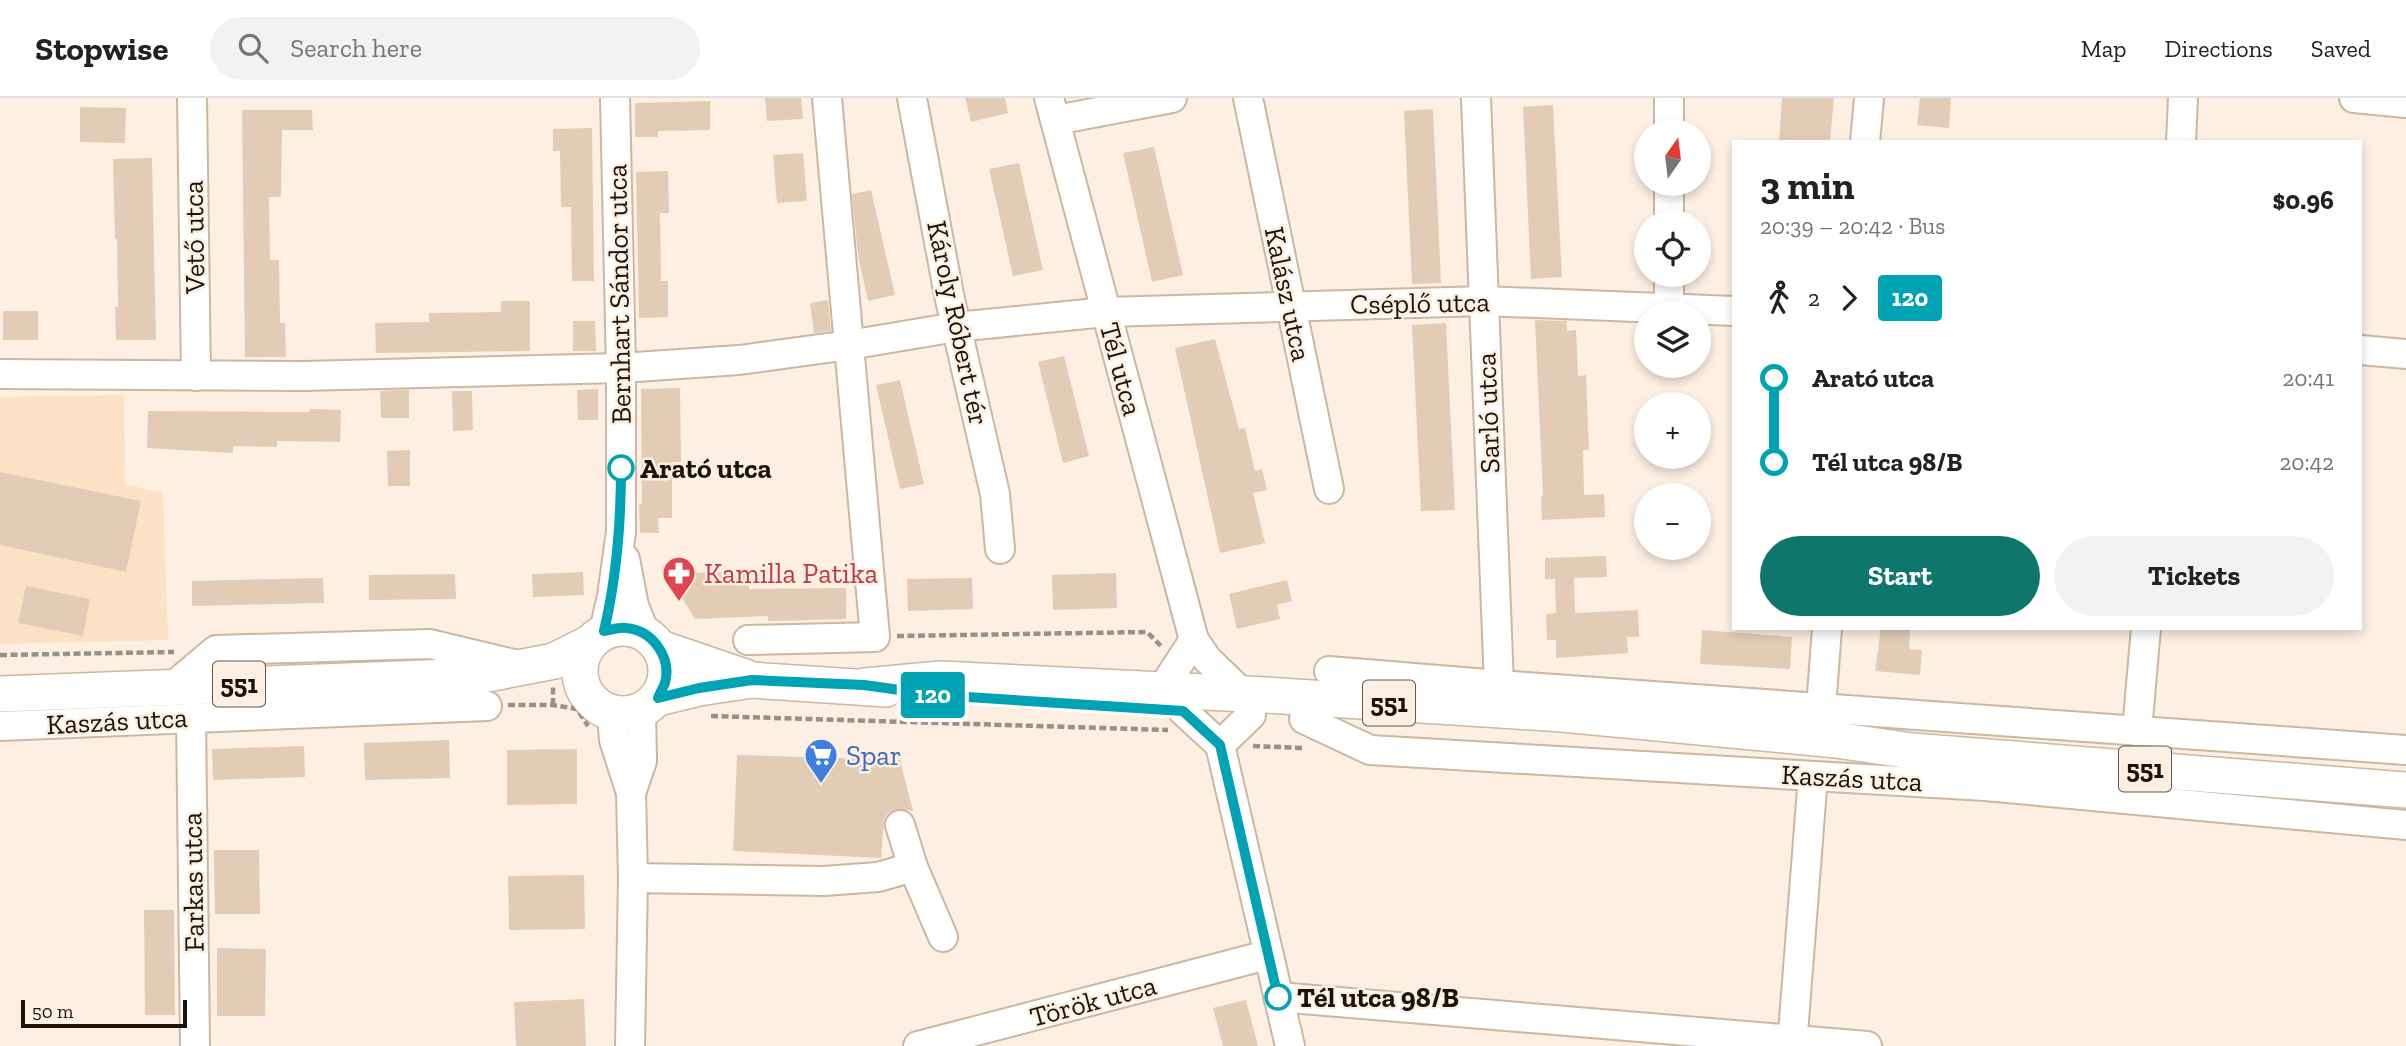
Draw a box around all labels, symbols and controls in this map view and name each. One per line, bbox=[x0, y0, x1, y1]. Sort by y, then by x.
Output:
search box bbox=[210, 17, 700, 80]
text: Stopwise bbox=[35, 29, 168, 68]
icon: search bbox=[234, 29, 272, 67]
text: Search here bbox=[290, 32, 422, 64]
text: Map bbox=[2081, 34, 2127, 63]
text: Directions bbox=[2165, 34, 2273, 63]
text: Saved bbox=[2311, 34, 2371, 63]
north arrow bbox=[1634, 119, 1712, 196]
map controls bbox=[1634, 119, 1711, 560]
street label: Bernhart Sándor utca bbox=[600, 163, 638, 424]
text: 3 min bbox=[1760, 163, 1855, 209]
street label: Vető utca bbox=[177, 180, 212, 295]
text: $0.96 bbox=[2272, 184, 2334, 216]
button: locate bbox=[1634, 210, 1711, 287]
text: 20:39 – 20:42 · Bus bbox=[1760, 212, 1945, 240]
street label: Károly Róbert tér bbox=[920, 218, 996, 428]
street label: Kalász utca bbox=[1258, 224, 1318, 365]
icon: walk bbox=[1760, 279, 1798, 317]
icon: forward bbox=[1830, 279, 1868, 317]
text: 120 bbox=[1892, 283, 1928, 312]
text: 2 bbox=[1808, 284, 1820, 312]
street label: Cséplő utca bbox=[1350, 285, 1491, 321]
button: layers bbox=[1634, 301, 1711, 378]
street label: Tél utca bbox=[1093, 319, 1149, 420]
street label: Sarló utca bbox=[1469, 352, 1507, 474]
text: Arató utca bbox=[1812, 362, 1934, 394]
text: 20:41 bbox=[2283, 364, 2334, 392]
button: + bbox=[1634, 392, 1711, 469]
text: Tél utca 98/B bbox=[1812, 446, 1962, 478]
text: 20:42 bbox=[2280, 448, 2334, 476]
place label: Arató utca bbox=[640, 452, 772, 485]
marker: Arató utca bbox=[608, 455, 634, 481]
button: − bbox=[1634, 483, 1711, 560]
button: Start bbox=[1760, 536, 2040, 616]
button: Tickets bbox=[2054, 536, 2334, 616]
pharmacy icon: Kamilla Patika bbox=[660, 554, 698, 603]
place label: Kamilla Patika bbox=[704, 557, 878, 590]
road number: 551 bbox=[213, 662, 265, 706]
line badge: 120 bbox=[893, 672, 973, 718]
text: 120 bbox=[915, 680, 951, 709]
road number: 551 bbox=[1363, 680, 1415, 726]
street label: Kaszás utca bbox=[45, 701, 189, 741]
supermarket icon: Spar bbox=[802, 736, 840, 785]
place label: Spar bbox=[846, 739, 902, 772]
road number: 551 bbox=[2119, 747, 2171, 792]
street label: Kaszás utca bbox=[1780, 758, 1924, 798]
street label: Farkas utca bbox=[175, 811, 211, 952]
street label: Török utca bbox=[1026, 968, 1160, 1034]
place label: Tél utca 98/B bbox=[1297, 981, 1459, 1014]
marker: Tél utca 98/B bbox=[1265, 984, 1291, 1010]
scale bar bbox=[21, 997, 187, 1029]
text: 50 m bbox=[32, 1000, 73, 1023]

